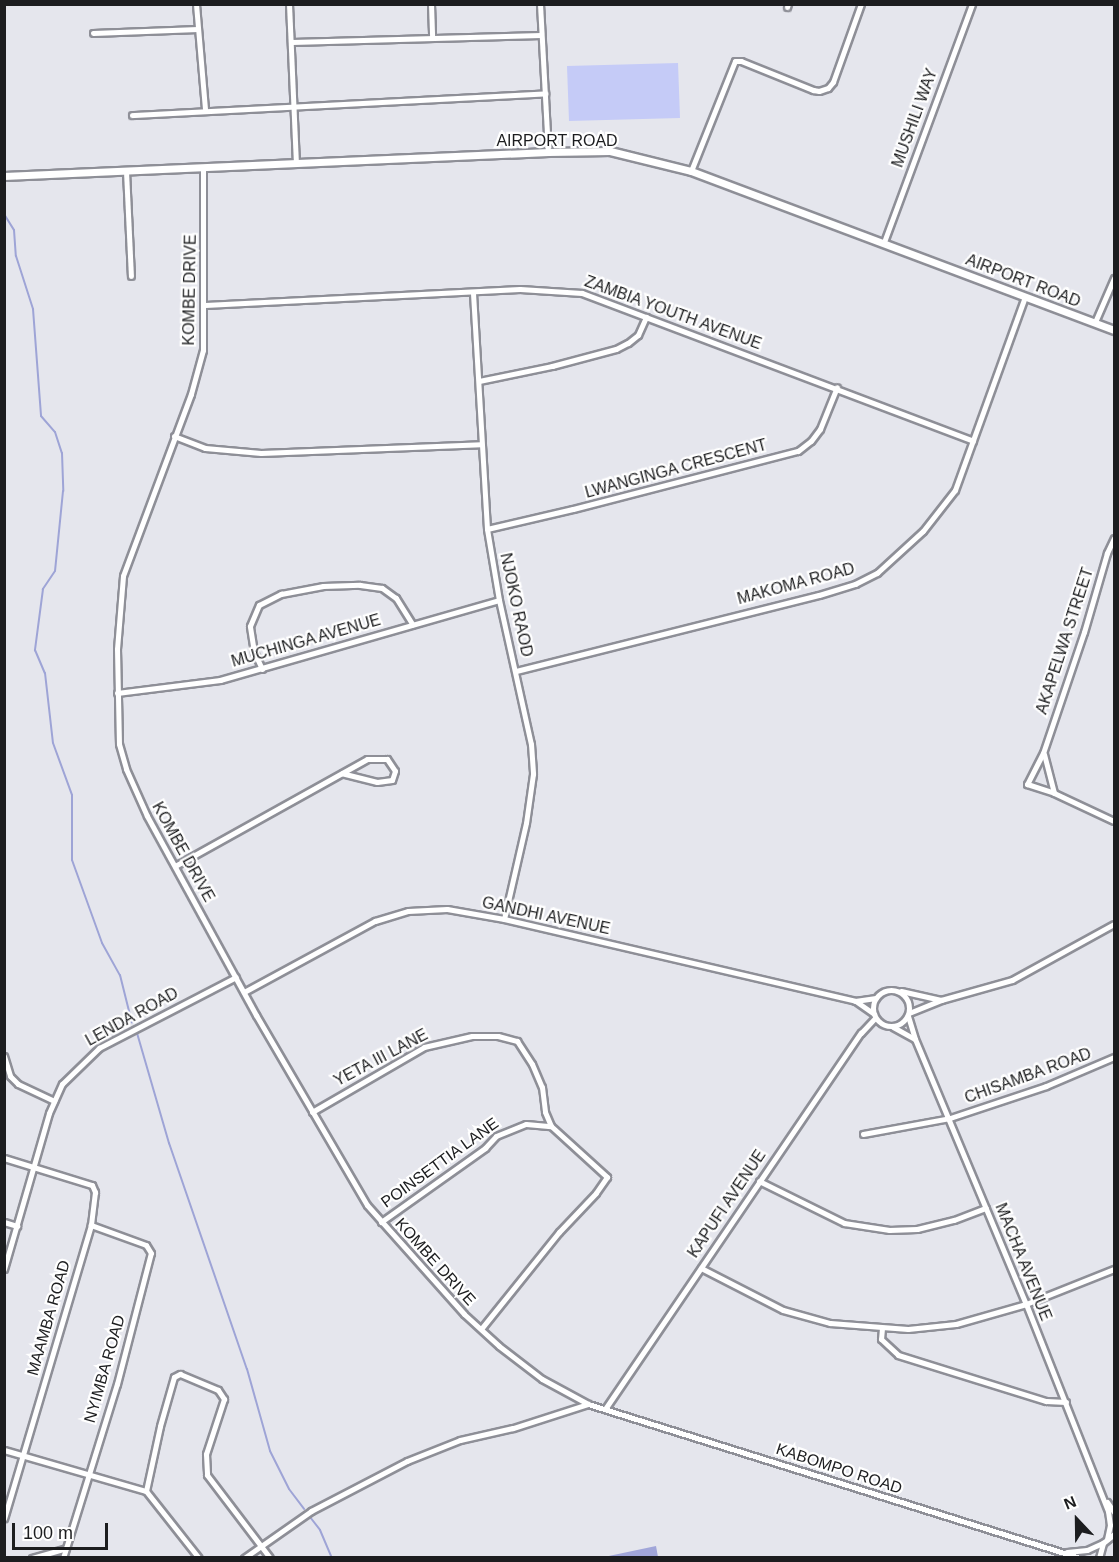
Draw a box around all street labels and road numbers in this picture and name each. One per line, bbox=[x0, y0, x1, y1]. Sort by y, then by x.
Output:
street label: MUSHILI WAY bbox=[888, 66, 942, 170]
street label: AIRPORT ROAD bbox=[496, 131, 618, 151]
street label: KOMBE DRIVE bbox=[179, 234, 201, 346]
street label: AIRPORT ROAD bbox=[963, 250, 1083, 312]
street label: ZAMBIA YOUTH AVENUE bbox=[581, 272, 765, 354]
street label: LWANGINGA CRESCENT bbox=[582, 435, 770, 503]
street label: NJOKO RAOD bbox=[496, 551, 536, 659]
street label: MAKOMA ROAD bbox=[735, 559, 857, 609]
street label: AKAPELWA STREET bbox=[1032, 565, 1098, 717]
street label: MUCHINGA AVENUE bbox=[228, 610, 384, 672]
street label: KOMBE DRIVE bbox=[148, 799, 218, 905]
street label: GANDHI AVENUE bbox=[480, 893, 612, 939]
street label: LENDA ROAD bbox=[82, 983, 182, 1051]
street label: YETA III LANE bbox=[330, 1025, 432, 1091]
street label: CHISAMBA ROAD bbox=[962, 1044, 1094, 1108]
street label: POINSETTIA LANE bbox=[377, 1114, 503, 1212]
street label: KAPUFI AVENUE bbox=[684, 1146, 770, 1262]
street label: MACHA AVENUE bbox=[990, 1200, 1056, 1324]
street label: KOMBE DRIVE bbox=[391, 1214, 479, 1310]
street label: MAAMBA ROAD bbox=[23, 1258, 75, 1378]
street label: NYIMBA ROAD bbox=[80, 1313, 130, 1425]
street label: KABOMPO ROAD bbox=[773, 1440, 905, 1498]

